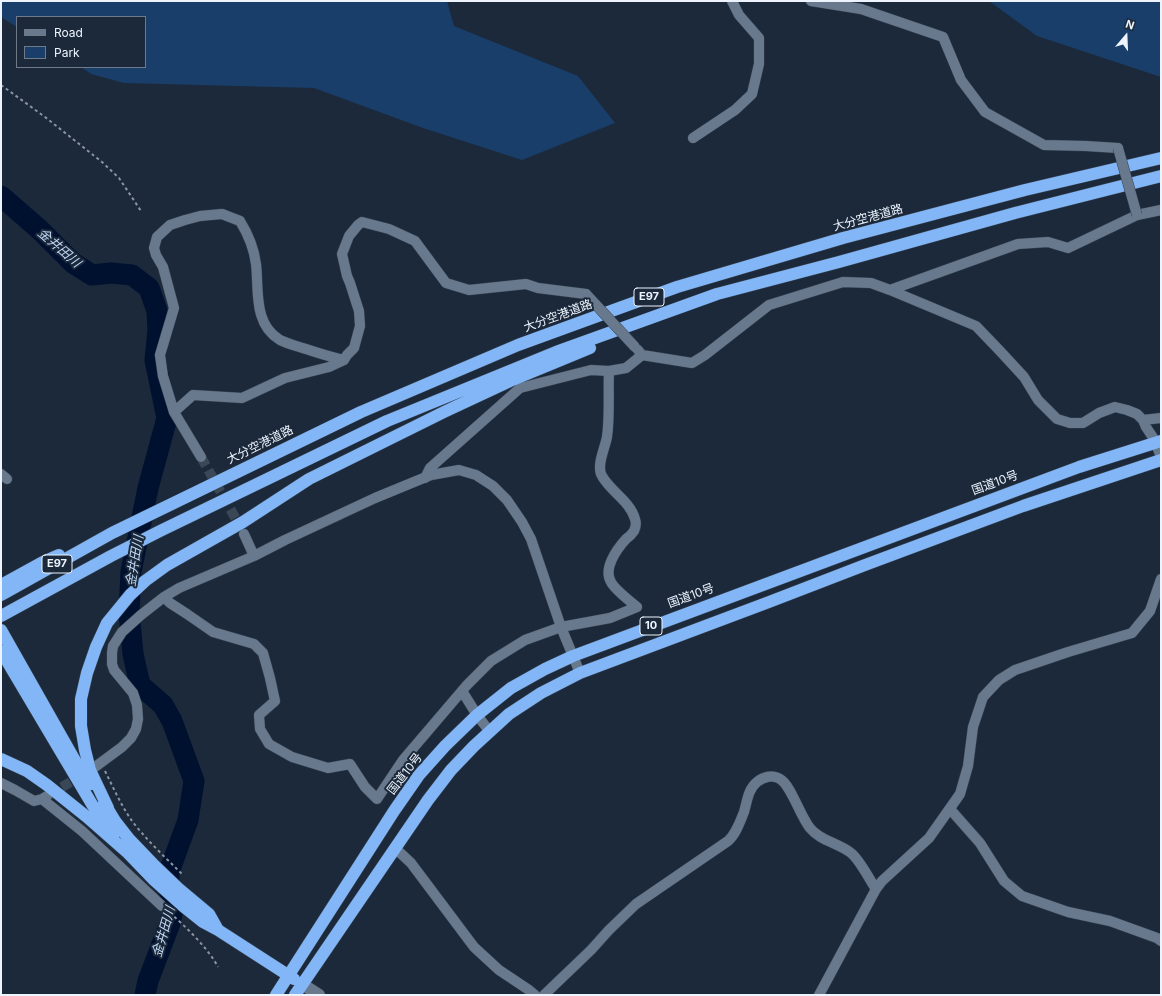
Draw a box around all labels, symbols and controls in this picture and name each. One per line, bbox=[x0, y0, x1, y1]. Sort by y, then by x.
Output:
legend bbox=[16, 16, 146, 68]
north arrow bbox=[1106, 16, 1146, 56]
text: N bbox=[1124, 17, 1136, 33]
text: Road bbox=[54, 25, 83, 40]
text: Park bbox=[54, 45, 80, 60]
street label: 大分空港道路 bbox=[831, 202, 905, 234]
water label: 金井田川 bbox=[34, 225, 84, 271]
road number: E97 bbox=[634, 288, 664, 306]
street label: 大分空港道路 bbox=[522, 297, 594, 335]
street label: 大分空港道路 bbox=[224, 423, 296, 467]
street label: 国道10号 bbox=[970, 468, 1020, 498]
water label: 金井田川 bbox=[123, 534, 147, 588]
road number: E97 bbox=[42, 555, 72, 573]
street label: 国道10号 bbox=[666, 581, 716, 611]
road number: 10 bbox=[640, 617, 662, 635]
street label: 国道10号 bbox=[384, 750, 426, 798]
water label: 金井田川 bbox=[149, 905, 179, 959]

